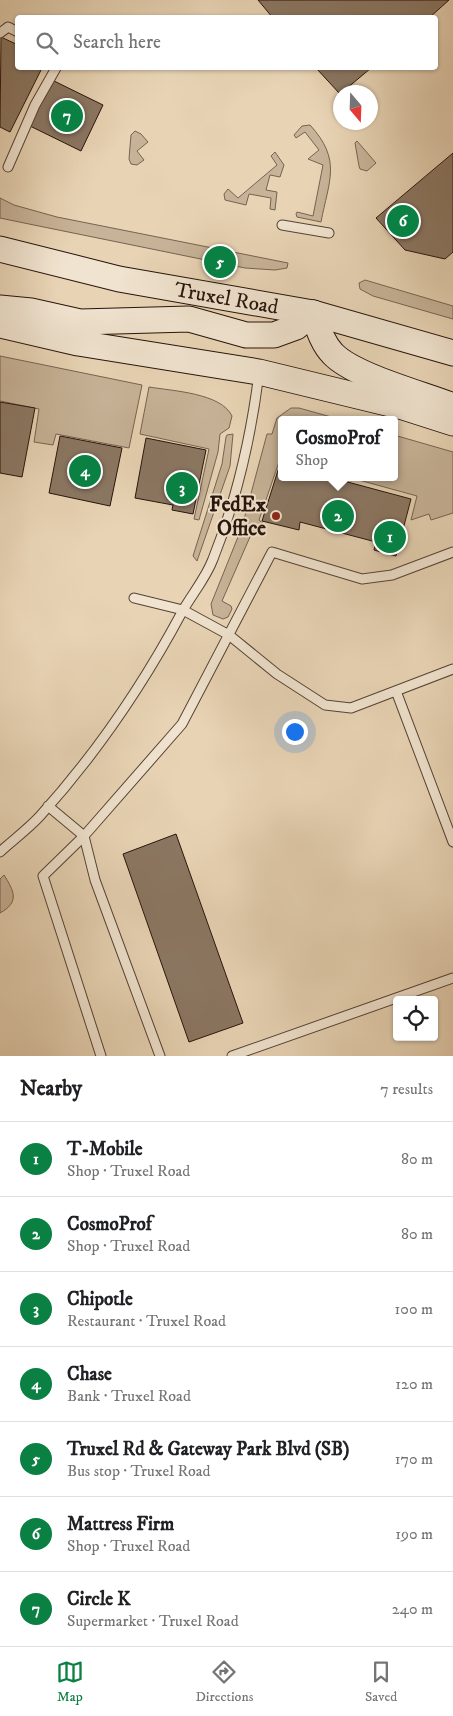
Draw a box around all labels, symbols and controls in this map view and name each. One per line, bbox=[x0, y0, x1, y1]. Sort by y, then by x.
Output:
search box bbox=[15, 15, 438, 70]
icon: search bbox=[33, 29, 61, 57]
text: Search here bbox=[73, 31, 161, 54]
north arrow bbox=[333, 85, 378, 130]
pin: 7 bbox=[51, 97, 83, 135]
pin: 6 bbox=[387, 202, 419, 240]
pin: 5 bbox=[204, 243, 236, 281]
street label: Truxel Road bbox=[173, 277, 281, 321]
popup bbox=[278, 416, 398, 481]
text: CosmoProf bbox=[296, 427, 380, 450]
text: Shop bbox=[296, 450, 328, 470]
pin: 4 bbox=[69, 452, 101, 490]
pin: 3 bbox=[166, 469, 198, 507]
place label: FedEx Office bbox=[209, 492, 267, 542]
pin: 2 bbox=[322, 497, 354, 535]
marker: FedEx Office bbox=[270, 510, 282, 522]
pin: 1 bbox=[374, 518, 406, 556]
your location bbox=[282, 719, 308, 745]
map controls bbox=[393, 996, 438, 1041]
button: locate bbox=[393, 996, 438, 1041]
text: Nearby bbox=[20, 1076, 82, 1102]
text: 7 results bbox=[380, 1079, 433, 1099]
text: T-Mobile bbox=[67, 1138, 143, 1161]
text: 1 bbox=[33, 1149, 39, 1169]
text: 80 m bbox=[401, 1149, 433, 1169]
text: Shop · Truxel Road bbox=[67, 1161, 190, 1181]
text: CosmoProf bbox=[67, 1213, 152, 1236]
text: 2 bbox=[32, 1224, 40, 1244]
text: 80 m bbox=[401, 1224, 433, 1244]
text: Shop · Truxel Road bbox=[67, 1236, 190, 1256]
text: Chipotle bbox=[67, 1288, 133, 1311]
text: 3 bbox=[33, 1299, 39, 1319]
text: 100 m bbox=[395, 1299, 433, 1319]
text: Restaurant · Truxel Road bbox=[67, 1311, 226, 1331]
text: Chase bbox=[67, 1363, 112, 1386]
text: 4 bbox=[31, 1374, 41, 1394]
text: 120 m bbox=[395, 1374, 433, 1394]
text: Bank · Truxel Road bbox=[67, 1386, 191, 1406]
text: Truxel Rd & Gateway Park Blvd (SB) bbox=[67, 1438, 349, 1461]
text: 5 bbox=[32, 1449, 40, 1469]
text: 170 m bbox=[395, 1449, 433, 1469]
text: Bus stop · Truxel Road bbox=[67, 1461, 211, 1481]
text: Mattress Firm bbox=[67, 1513, 174, 1536]
text: 6 bbox=[32, 1524, 40, 1544]
text: 190 m bbox=[395, 1524, 433, 1544]
text: Shop · Truxel Road bbox=[67, 1536, 190, 1556]
text: Circle K bbox=[67, 1588, 131, 1611]
text: 7 bbox=[32, 1599, 40, 1619]
text: 240 m bbox=[392, 1599, 433, 1619]
text: Supermarket · Truxel Road bbox=[67, 1611, 239, 1631]
tab: Map bbox=[56, 1658, 84, 1706]
tab: Directions bbox=[195, 1658, 253, 1706]
tab: Saved bbox=[365, 1658, 397, 1706]

